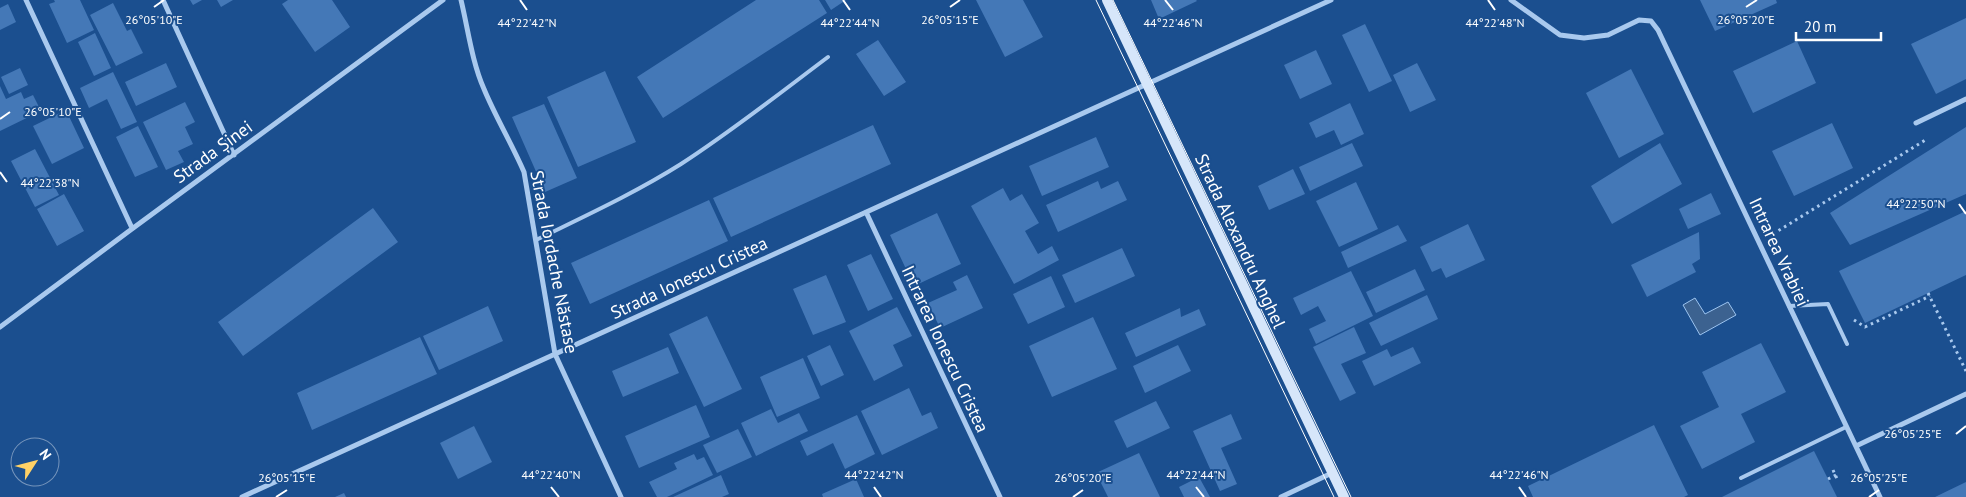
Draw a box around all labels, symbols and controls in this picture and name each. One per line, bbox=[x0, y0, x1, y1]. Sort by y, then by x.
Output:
scale bar bbox=[1796, 10, 1881, 42]
text: 26°05'10"E bbox=[125, 12, 183, 27]
text: 26°05'15"E bbox=[921, 12, 979, 27]
text: 26°05'20"E bbox=[1717, 12, 1775, 27]
text: 44°22'42"N bbox=[497, 15, 557, 30]
text: 44°22'44"N bbox=[820, 15, 880, 30]
text: 44°22'46"N bbox=[1143, 15, 1203, 30]
text: 44°22'48"N bbox=[1465, 15, 1525, 30]
text: 20 m bbox=[1804, 17, 1837, 36]
text: 26°05'10"E bbox=[24, 104, 82, 119]
street label: Strada Șinei bbox=[169, 115, 257, 188]
street label: Strada Alexandru Anghel bbox=[1190, 150, 1291, 332]
street label: Strada Iordache Năstase bbox=[525, 168, 584, 355]
text: 44°22'38"N bbox=[20, 175, 80, 190]
street label: Intrarea Vrabiei bbox=[1744, 194, 1815, 310]
text: 44°22'50"N bbox=[1886, 196, 1946, 211]
street label: Strada Ionescu Cristea bbox=[607, 231, 771, 324]
street label: Intrarea Ionescu Cristea bbox=[897, 262, 994, 436]
text: 26°05'25"E bbox=[1884, 426, 1942, 441]
north arrow bbox=[10, 437, 60, 487]
text: N bbox=[36, 445, 56, 463]
text: 44°22'40"N bbox=[521, 467, 581, 482]
text: 44°22'42"N bbox=[844, 467, 904, 482]
text: 44°22'44"N bbox=[1166, 467, 1226, 482]
text: 44°22'46"N bbox=[1489, 467, 1549, 482]
text: 26°05'15"E bbox=[258, 470, 316, 485]
text: 26°05'20"E bbox=[1054, 470, 1112, 485]
text: 26°05'25"E bbox=[1850, 470, 1908, 485]

